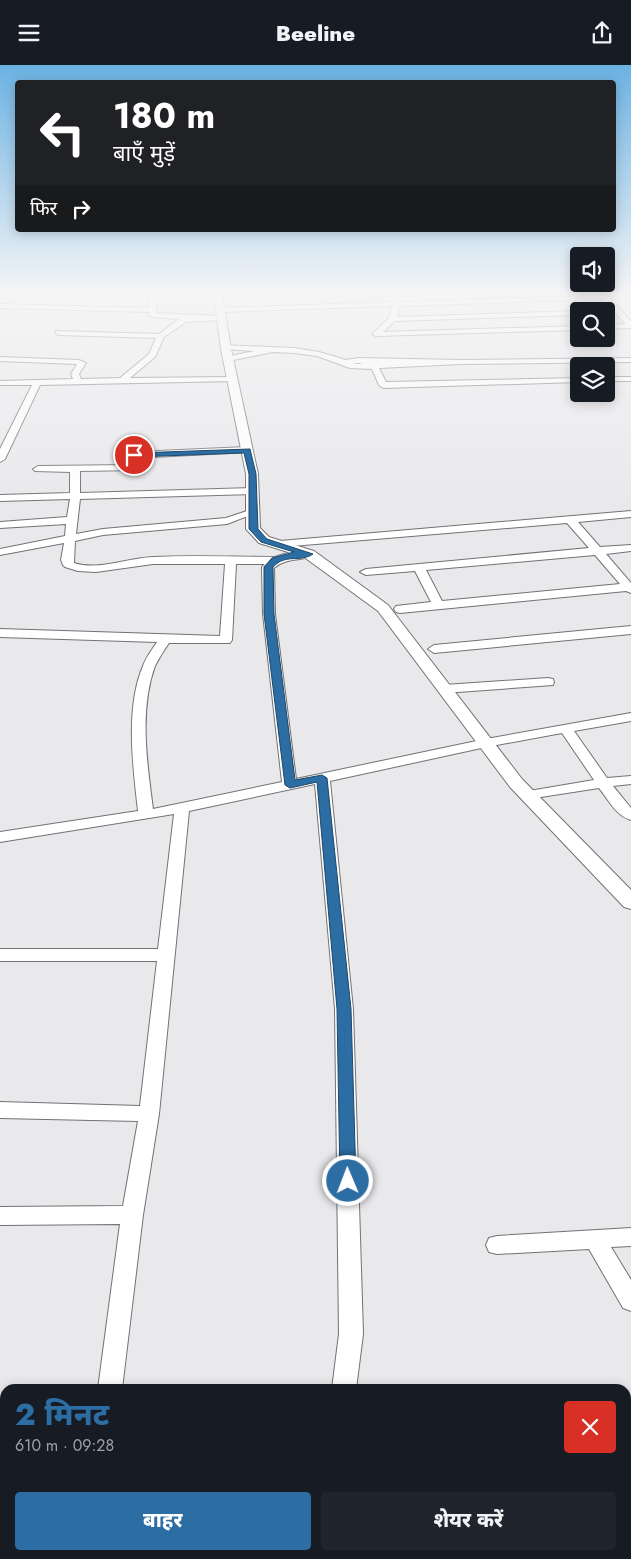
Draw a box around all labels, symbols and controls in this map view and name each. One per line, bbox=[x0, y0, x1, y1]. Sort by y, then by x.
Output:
text: Beeline bbox=[276, 17, 355, 49]
icon: menu bbox=[15, 19, 43, 47]
icon: share bbox=[588, 19, 616, 47]
text: 180 m bbox=[113, 91, 215, 141]
icon: left bbox=[30, 100, 95, 165]
text: बाएँ मुड़ें bbox=[113, 137, 175, 169]
text: फिर bbox=[30, 195, 57, 222]
icon: right bbox=[67, 195, 95, 223]
map controls bbox=[570, 247, 615, 402]
button: sound bbox=[570, 247, 615, 292]
button: search bbox=[570, 302, 615, 347]
button: layers bbox=[570, 357, 615, 402]
pin bbox=[113, 434, 155, 476]
icon: arrive bbox=[120, 441, 148, 469]
position arrow bbox=[321, 1154, 373, 1206]
text: 2 मिनट bbox=[15, 1393, 109, 1436]
button: close bbox=[564, 1401, 616, 1453]
text: 610 m · 09:28 bbox=[15, 1434, 114, 1457]
button: बाहर bbox=[15, 1492, 311, 1550]
button: शेयर करें bbox=[321, 1492, 616, 1550]

